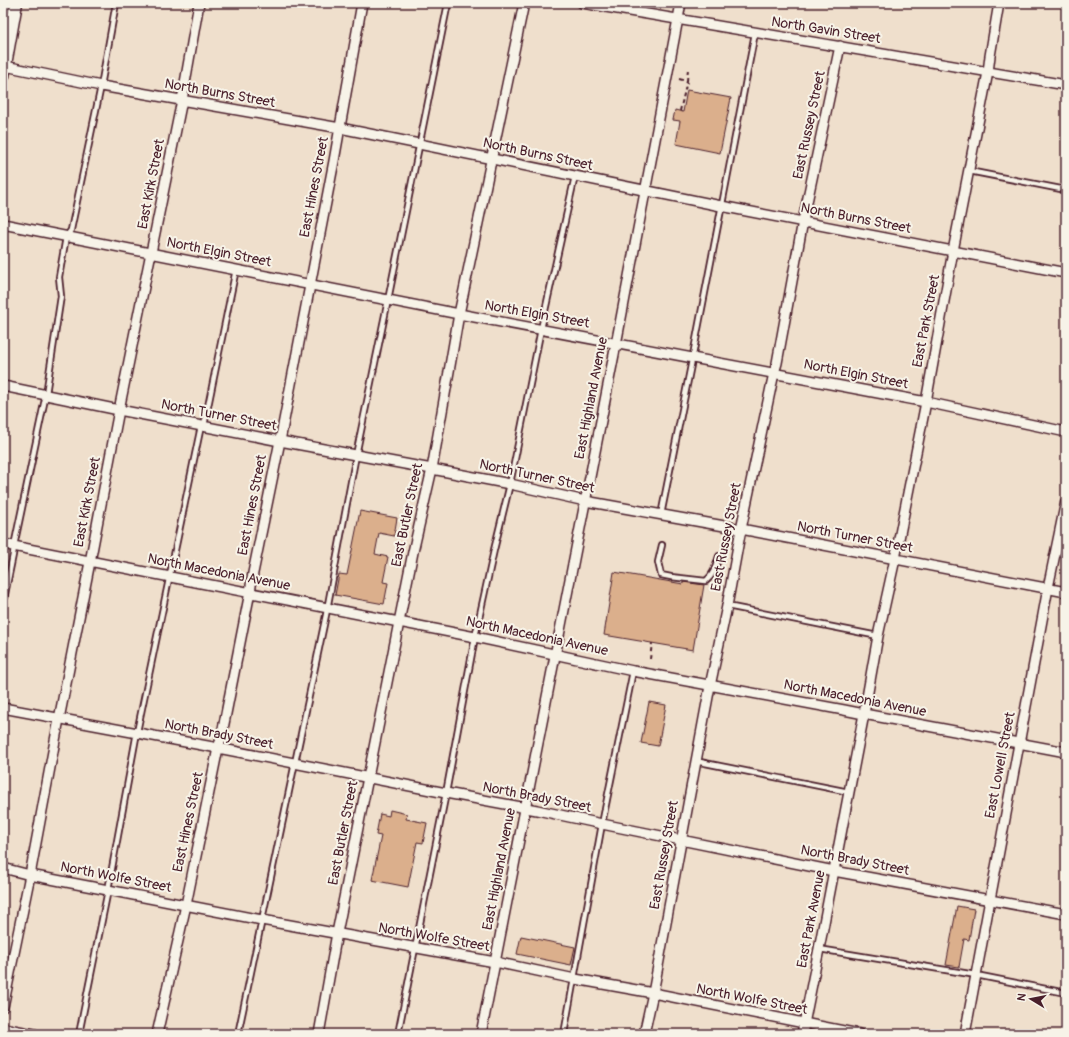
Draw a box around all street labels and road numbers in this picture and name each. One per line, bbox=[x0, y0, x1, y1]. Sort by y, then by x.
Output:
street label: North Gavin Street bbox=[770, 13, 882, 47]
street label: East Russey Street bbox=[789, 69, 829, 181]
street label: North Burns Street bbox=[163, 75, 277, 111]
street label: North Burns Street bbox=[481, 134, 595, 174]
street label: East Hines Street bbox=[296, 135, 332, 239]
street label: East Kirk Street bbox=[134, 137, 168, 231]
street label: North Burns Street bbox=[799, 199, 913, 237]
street label: North Elgin Street bbox=[165, 234, 273, 271]
street label: East Park Street bbox=[909, 273, 943, 369]
street label: North Elgin Street bbox=[483, 296, 591, 332]
street label: East Highland Avenue bbox=[571, 335, 611, 461]
street label: North Elgin Street bbox=[802, 356, 910, 393]
street label: North Turner Street bbox=[160, 395, 279, 435]
street label: East Hines Street bbox=[234, 453, 270, 557]
street label: East Kirk Street bbox=[70, 455, 104, 549]
street label: North Turner Street bbox=[478, 455, 597, 497]
street label: East Butler Street bbox=[388, 461, 426, 568]
street label: East Russey Street bbox=[707, 481, 745, 593]
street label: North Turner Street bbox=[796, 517, 915, 557]
street label: North Macedonia Avenue bbox=[146, 550, 292, 594]
street label: North Macedonia Avenue bbox=[464, 613, 610, 659]
street label: North Macedonia Avenue bbox=[782, 676, 928, 720]
street label: East Lowell Street bbox=[981, 710, 1019, 820]
street label: North Brady Street bbox=[163, 715, 275, 753]
street label: East Hines Street bbox=[169, 770, 207, 874]
street label: North Brady Street bbox=[481, 778, 593, 816]
street label: East Butler Street bbox=[325, 779, 361, 886]
street label: East Russey Street bbox=[646, 799, 682, 911]
street label: East Highland Avenue bbox=[479, 806, 519, 932]
street label: North Brady Street bbox=[799, 841, 911, 879]
street label: North Wolfe Street bbox=[59, 858, 173, 896]
street label: East Park Avenue bbox=[793, 869, 829, 969]
street label: North Wolfe Street bbox=[377, 919, 491, 955]
street label: North Wolfe Street bbox=[695, 980, 809, 1018]

